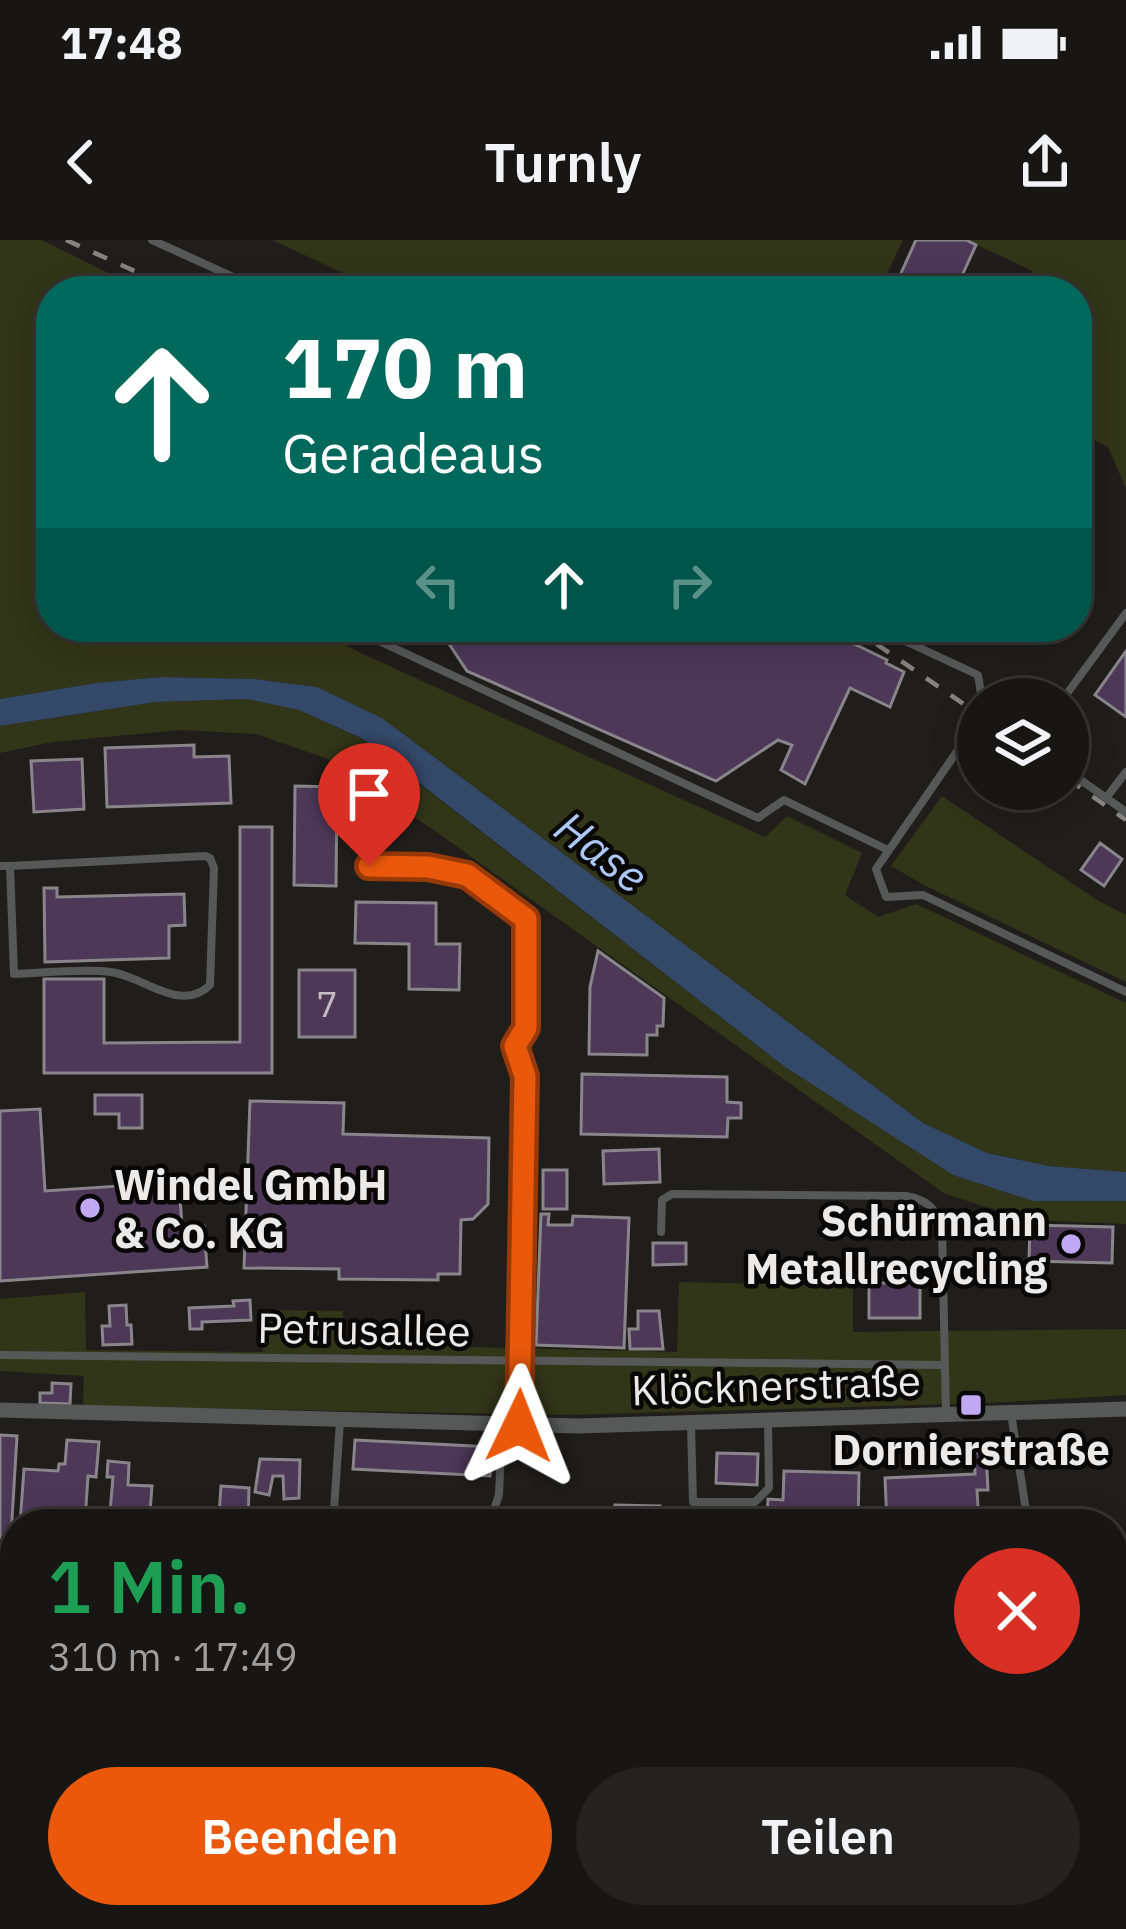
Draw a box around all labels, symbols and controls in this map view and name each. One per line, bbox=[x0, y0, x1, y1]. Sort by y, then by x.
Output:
text: 17:48 bbox=[60, 13, 183, 71]
text: Turnly bbox=[484, 127, 642, 197]
icon: back bbox=[48, 129, 114, 195]
icon: share bbox=[1012, 129, 1078, 195]
text: 170 m bbox=[282, 312, 528, 421]
icon: ahead bbox=[84, 324, 240, 480]
text: Geradeaus bbox=[282, 418, 544, 488]
icon: left bbox=[405, 552, 471, 618]
icon: ahead bbox=[531, 552, 597, 618]
icon: right bbox=[657, 552, 723, 618]
map controls bbox=[957, 678, 1089, 810]
button: layers bbox=[957, 678, 1089, 810]
pin bbox=[318, 743, 420, 866]
icon: arrive bbox=[336, 761, 402, 827]
water label: Hase bbox=[544, 797, 660, 905]
house number: 7 bbox=[316, 980, 338, 1027]
place label: Windel GmbH & Co. KG bbox=[114, 1157, 387, 1260]
place label: Schürmann Metallrecycling bbox=[745, 1193, 1048, 1296]
marker: Windel GmbH & Co. KG bbox=[77, 1195, 103, 1221]
marker: Schürmann Metallrecycling bbox=[1058, 1231, 1084, 1257]
street label: Petrusallee bbox=[257, 1300, 471, 1358]
street label: Klöcknerstraße bbox=[630, 1352, 922, 1418]
position arrow bbox=[456, 1363, 582, 1489]
marker: Dornierstraße bbox=[958, 1392, 984, 1418]
place label: Dornierstraße bbox=[832, 1422, 1110, 1477]
text: 1 Min. bbox=[48, 1539, 251, 1633]
button: close bbox=[954, 1548, 1080, 1674]
text: 310 m · 17:49 bbox=[48, 1631, 298, 1682]
button: Beenden bbox=[48, 1767, 552, 1905]
button: Teilen bbox=[576, 1767, 1080, 1905]

